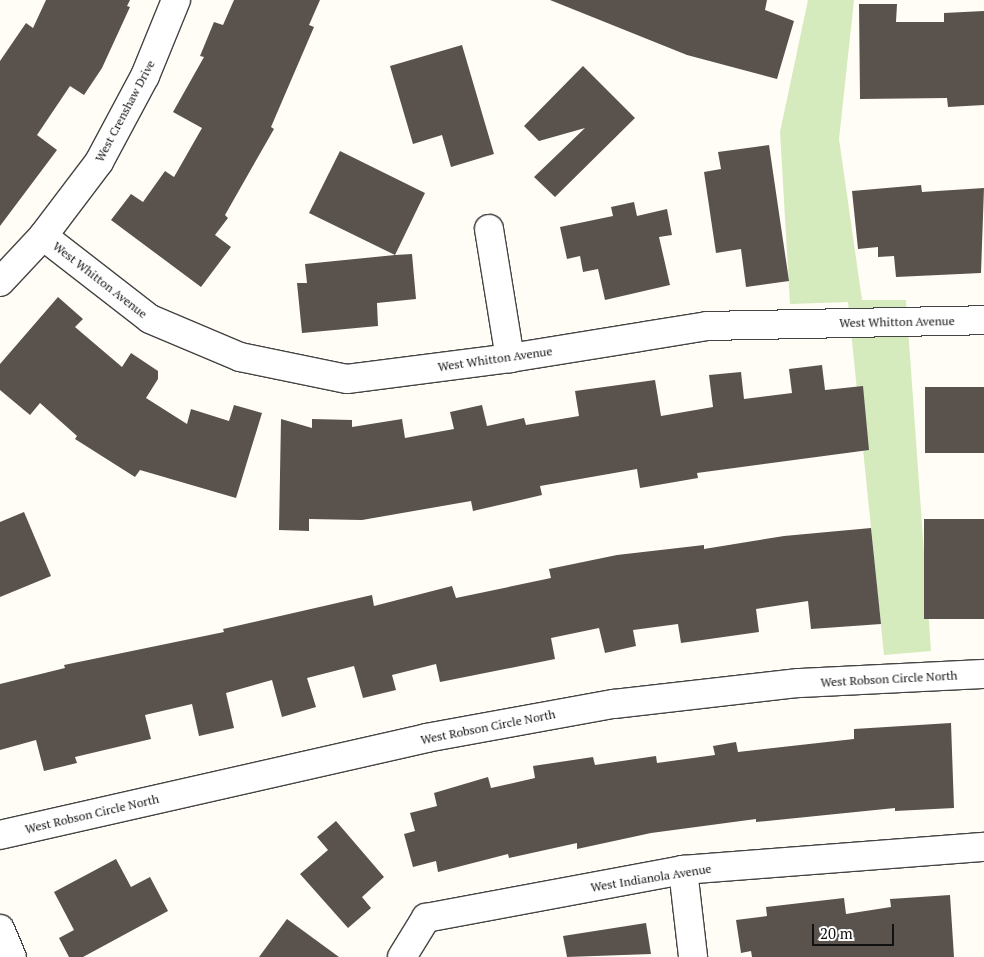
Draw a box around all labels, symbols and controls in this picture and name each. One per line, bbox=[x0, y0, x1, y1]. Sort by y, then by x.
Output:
street label: West Crenshaw Drive bbox=[92, 58, 158, 164]
street label: West Whitton Avenue bbox=[50, 239, 150, 321]
street label: West Whitton Avenue bbox=[839, 314, 955, 330]
street label: West Whitton Avenue bbox=[437, 344, 553, 374]
street label: West Robson Circle North bbox=[820, 668, 958, 690]
street label: West Robson Circle North bbox=[419, 707, 557, 747]
street label: West Robson Circle North bbox=[24, 792, 160, 836]
street label: West Indianola Avenue bbox=[589, 861, 713, 895]
scale bar bbox=[814, 914, 896, 946]
text: 20 m bbox=[820, 923, 853, 943]

